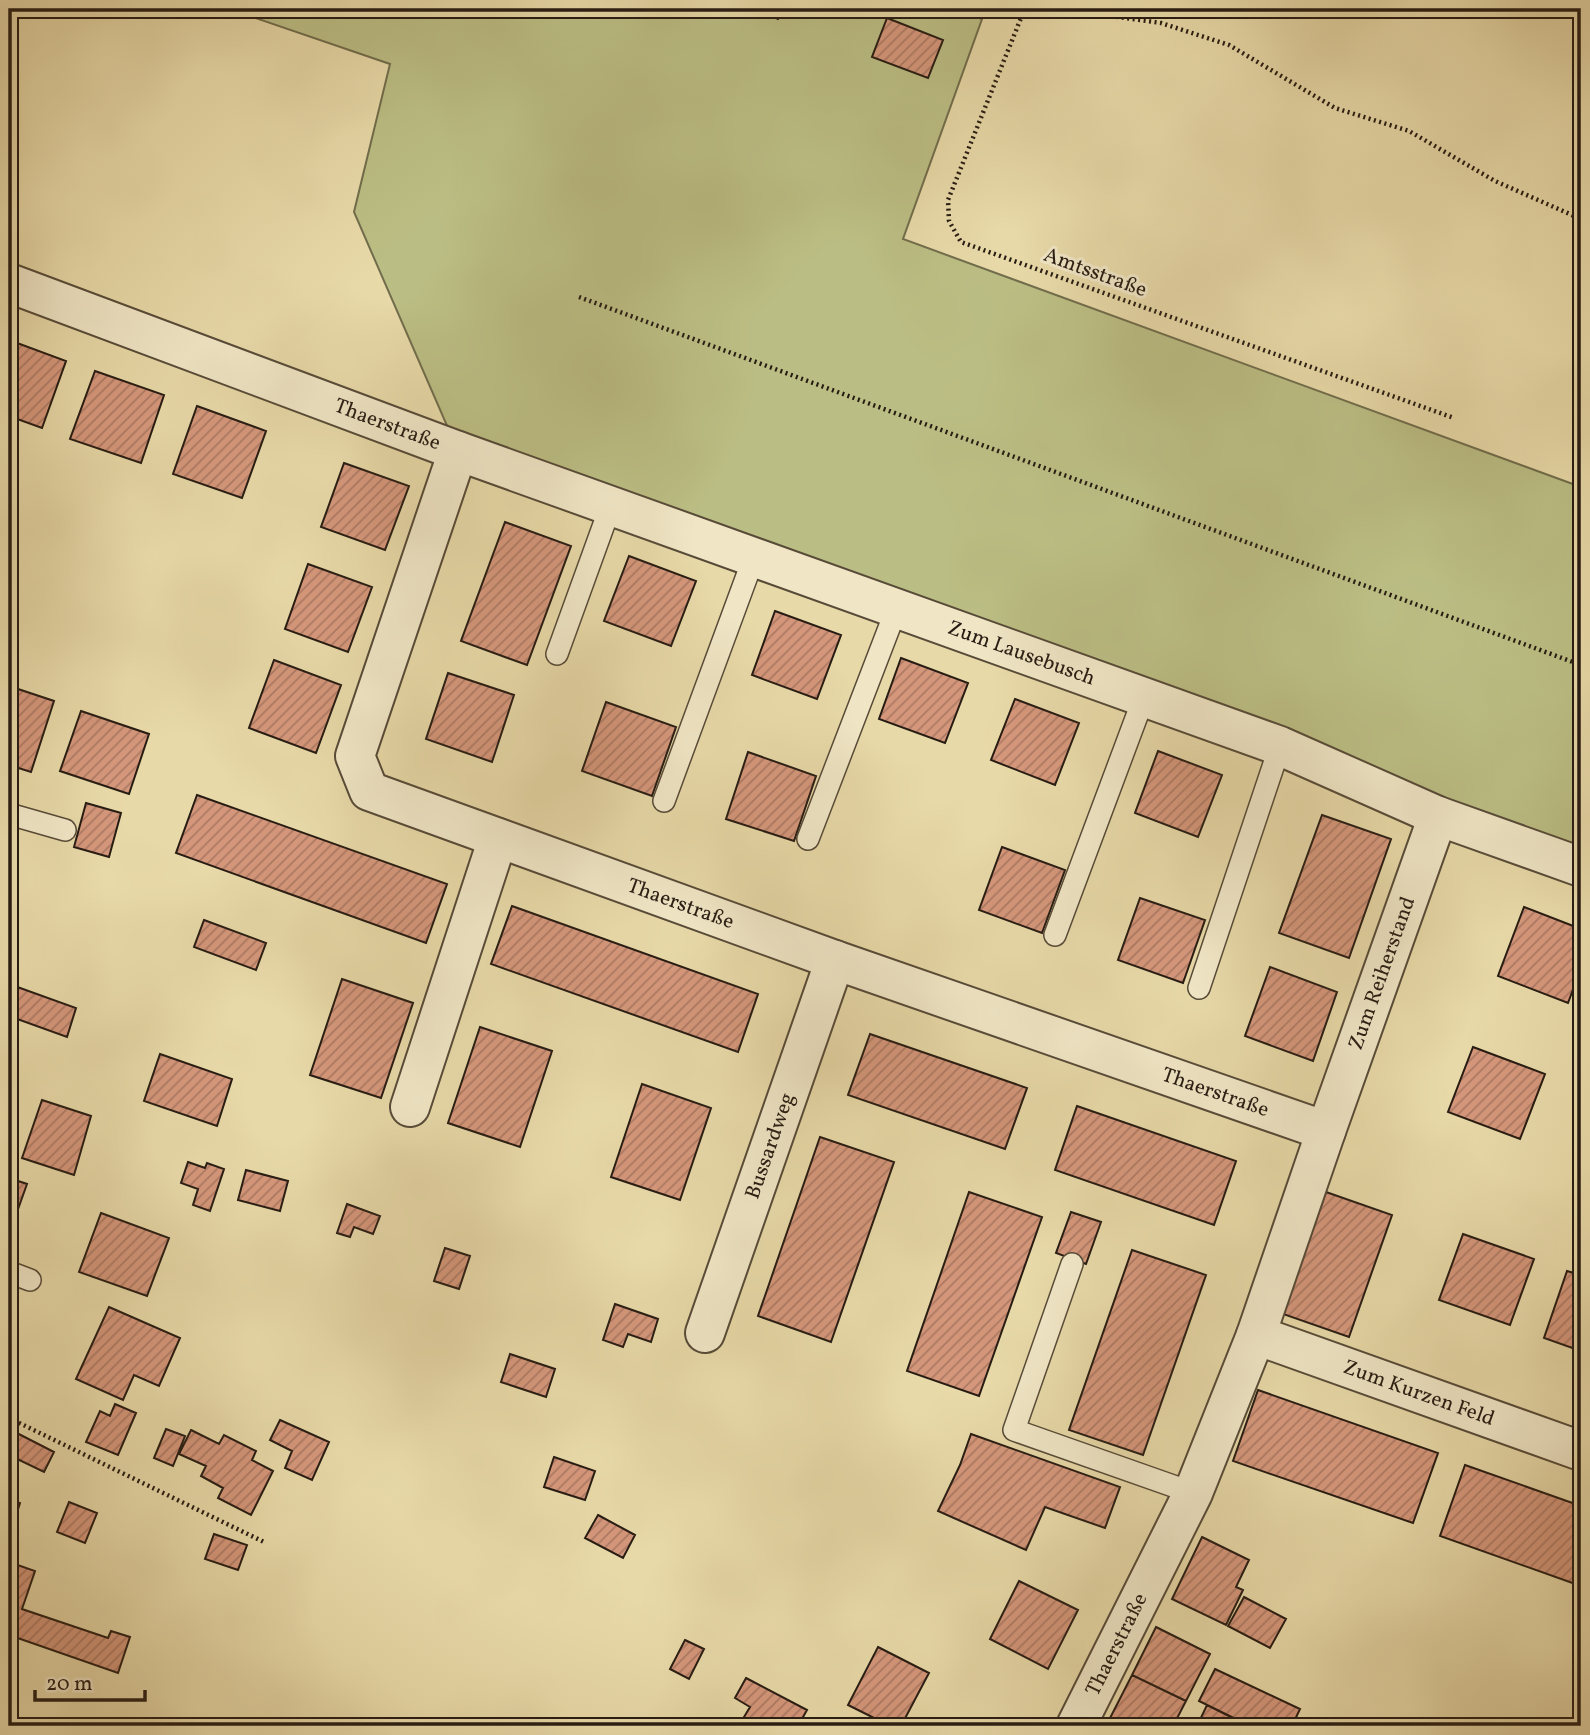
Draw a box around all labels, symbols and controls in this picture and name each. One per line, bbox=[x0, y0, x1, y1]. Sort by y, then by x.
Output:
street label: Amtsstraße bbox=[1039, 241, 1151, 305]
street label: Thaerstraße bbox=[330, 391, 445, 458]
street label: Zum Lausebusch bbox=[944, 613, 1099, 693]
street label: Thaerstraße bbox=[623, 871, 738, 937]
street label: Zum Reiherstand bbox=[1342, 893, 1423, 1054]
street label: Thaerstraße bbox=[1158, 1060, 1273, 1125]
street label: Bussardweg bbox=[738, 1089, 802, 1203]
street label: Zum Kurzen Feld bbox=[1339, 1353, 1499, 1434]
street label: Thaerstraße bbox=[1079, 1588, 1155, 1701]
scale bar bbox=[35, 1658, 145, 1702]
text: 20 m bbox=[46, 1670, 92, 1699]

